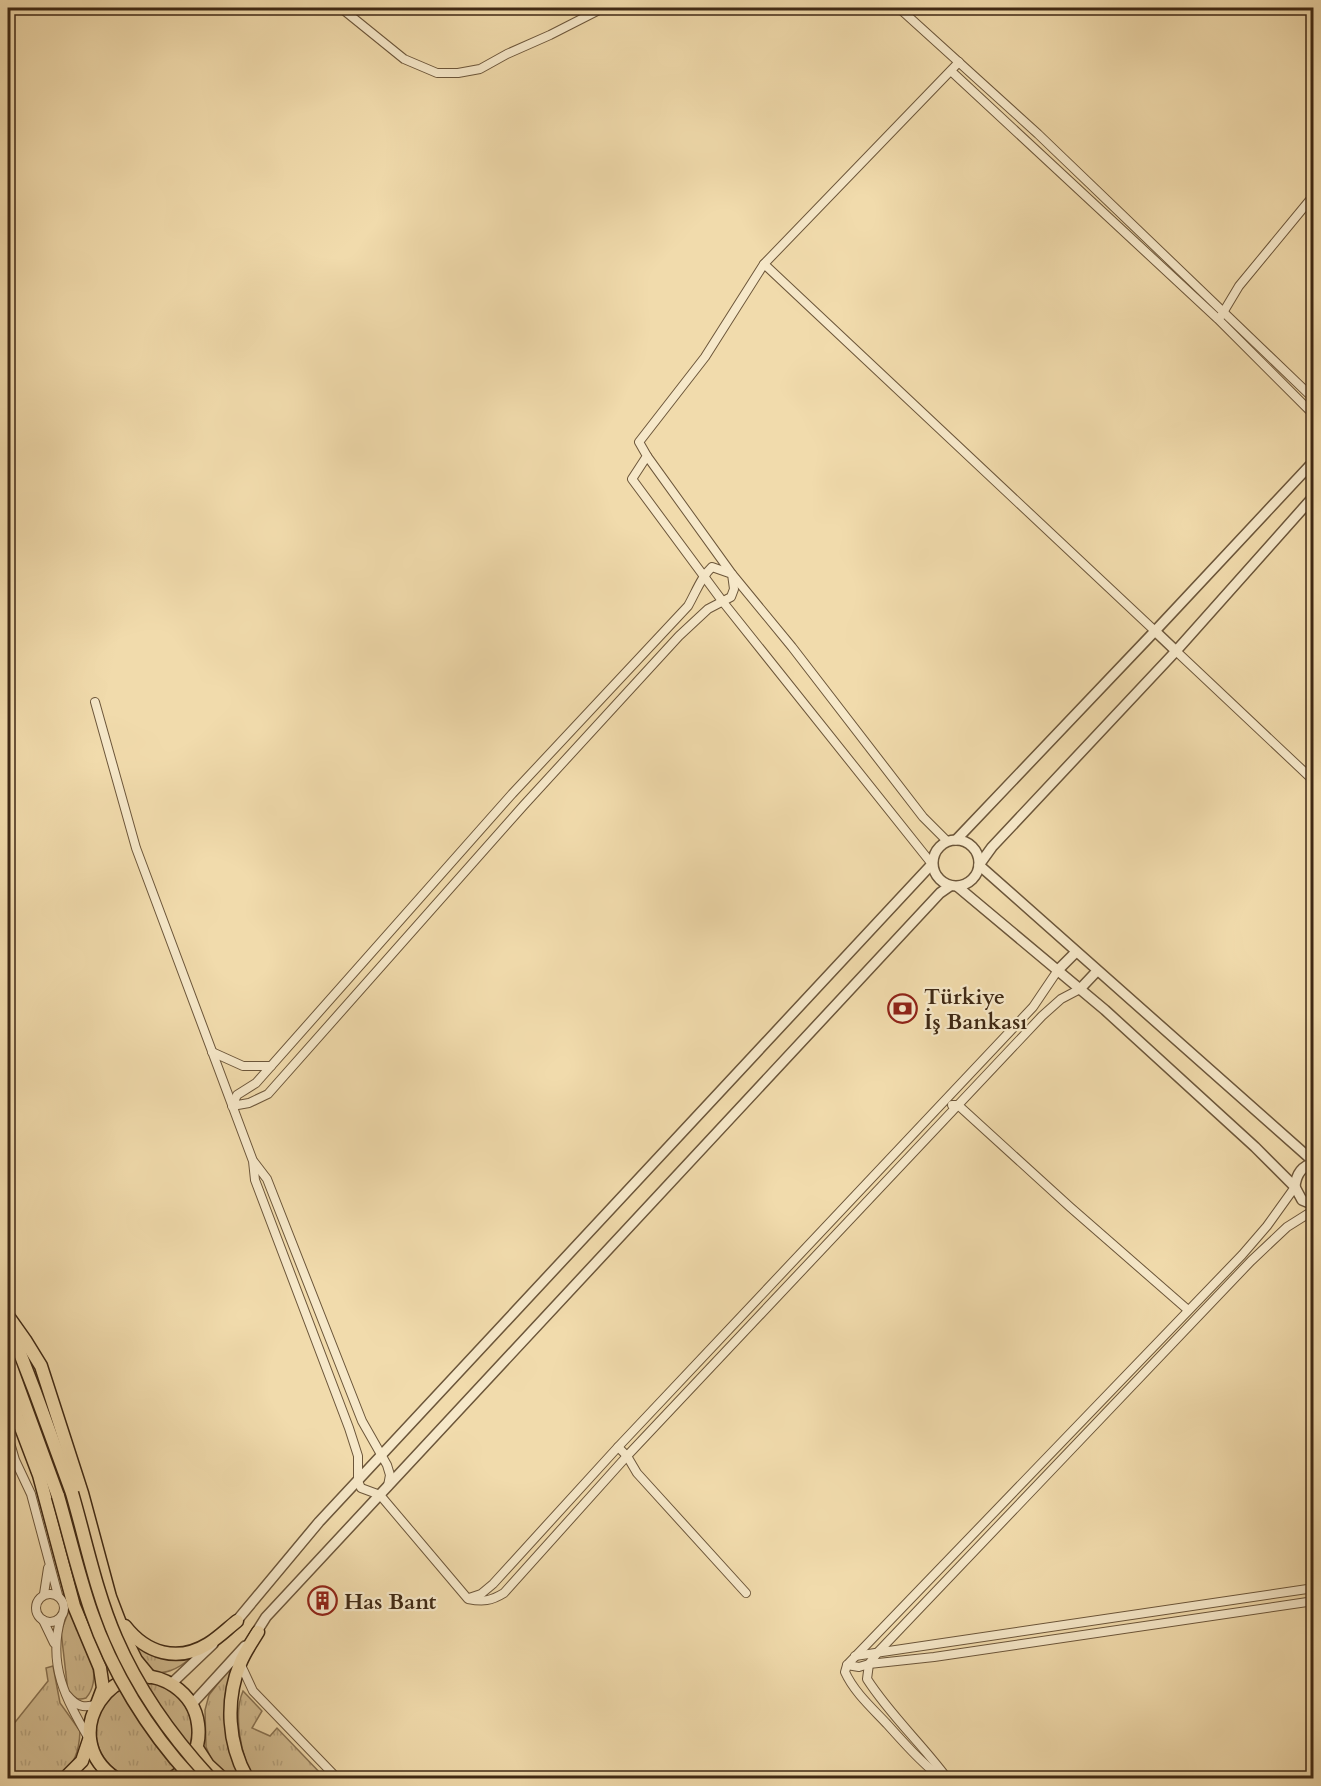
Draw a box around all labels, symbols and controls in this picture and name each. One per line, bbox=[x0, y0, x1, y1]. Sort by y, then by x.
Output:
place label: Türkiye İş Bankası bbox=[924, 982, 1027, 1037]
bank icon: Türkiye İş Bankası bbox=[887, 993, 919, 1025]
building icon: Has Bant bbox=[307, 1585, 339, 1617]
place label: Has Bant bbox=[344, 1587, 437, 1617]

